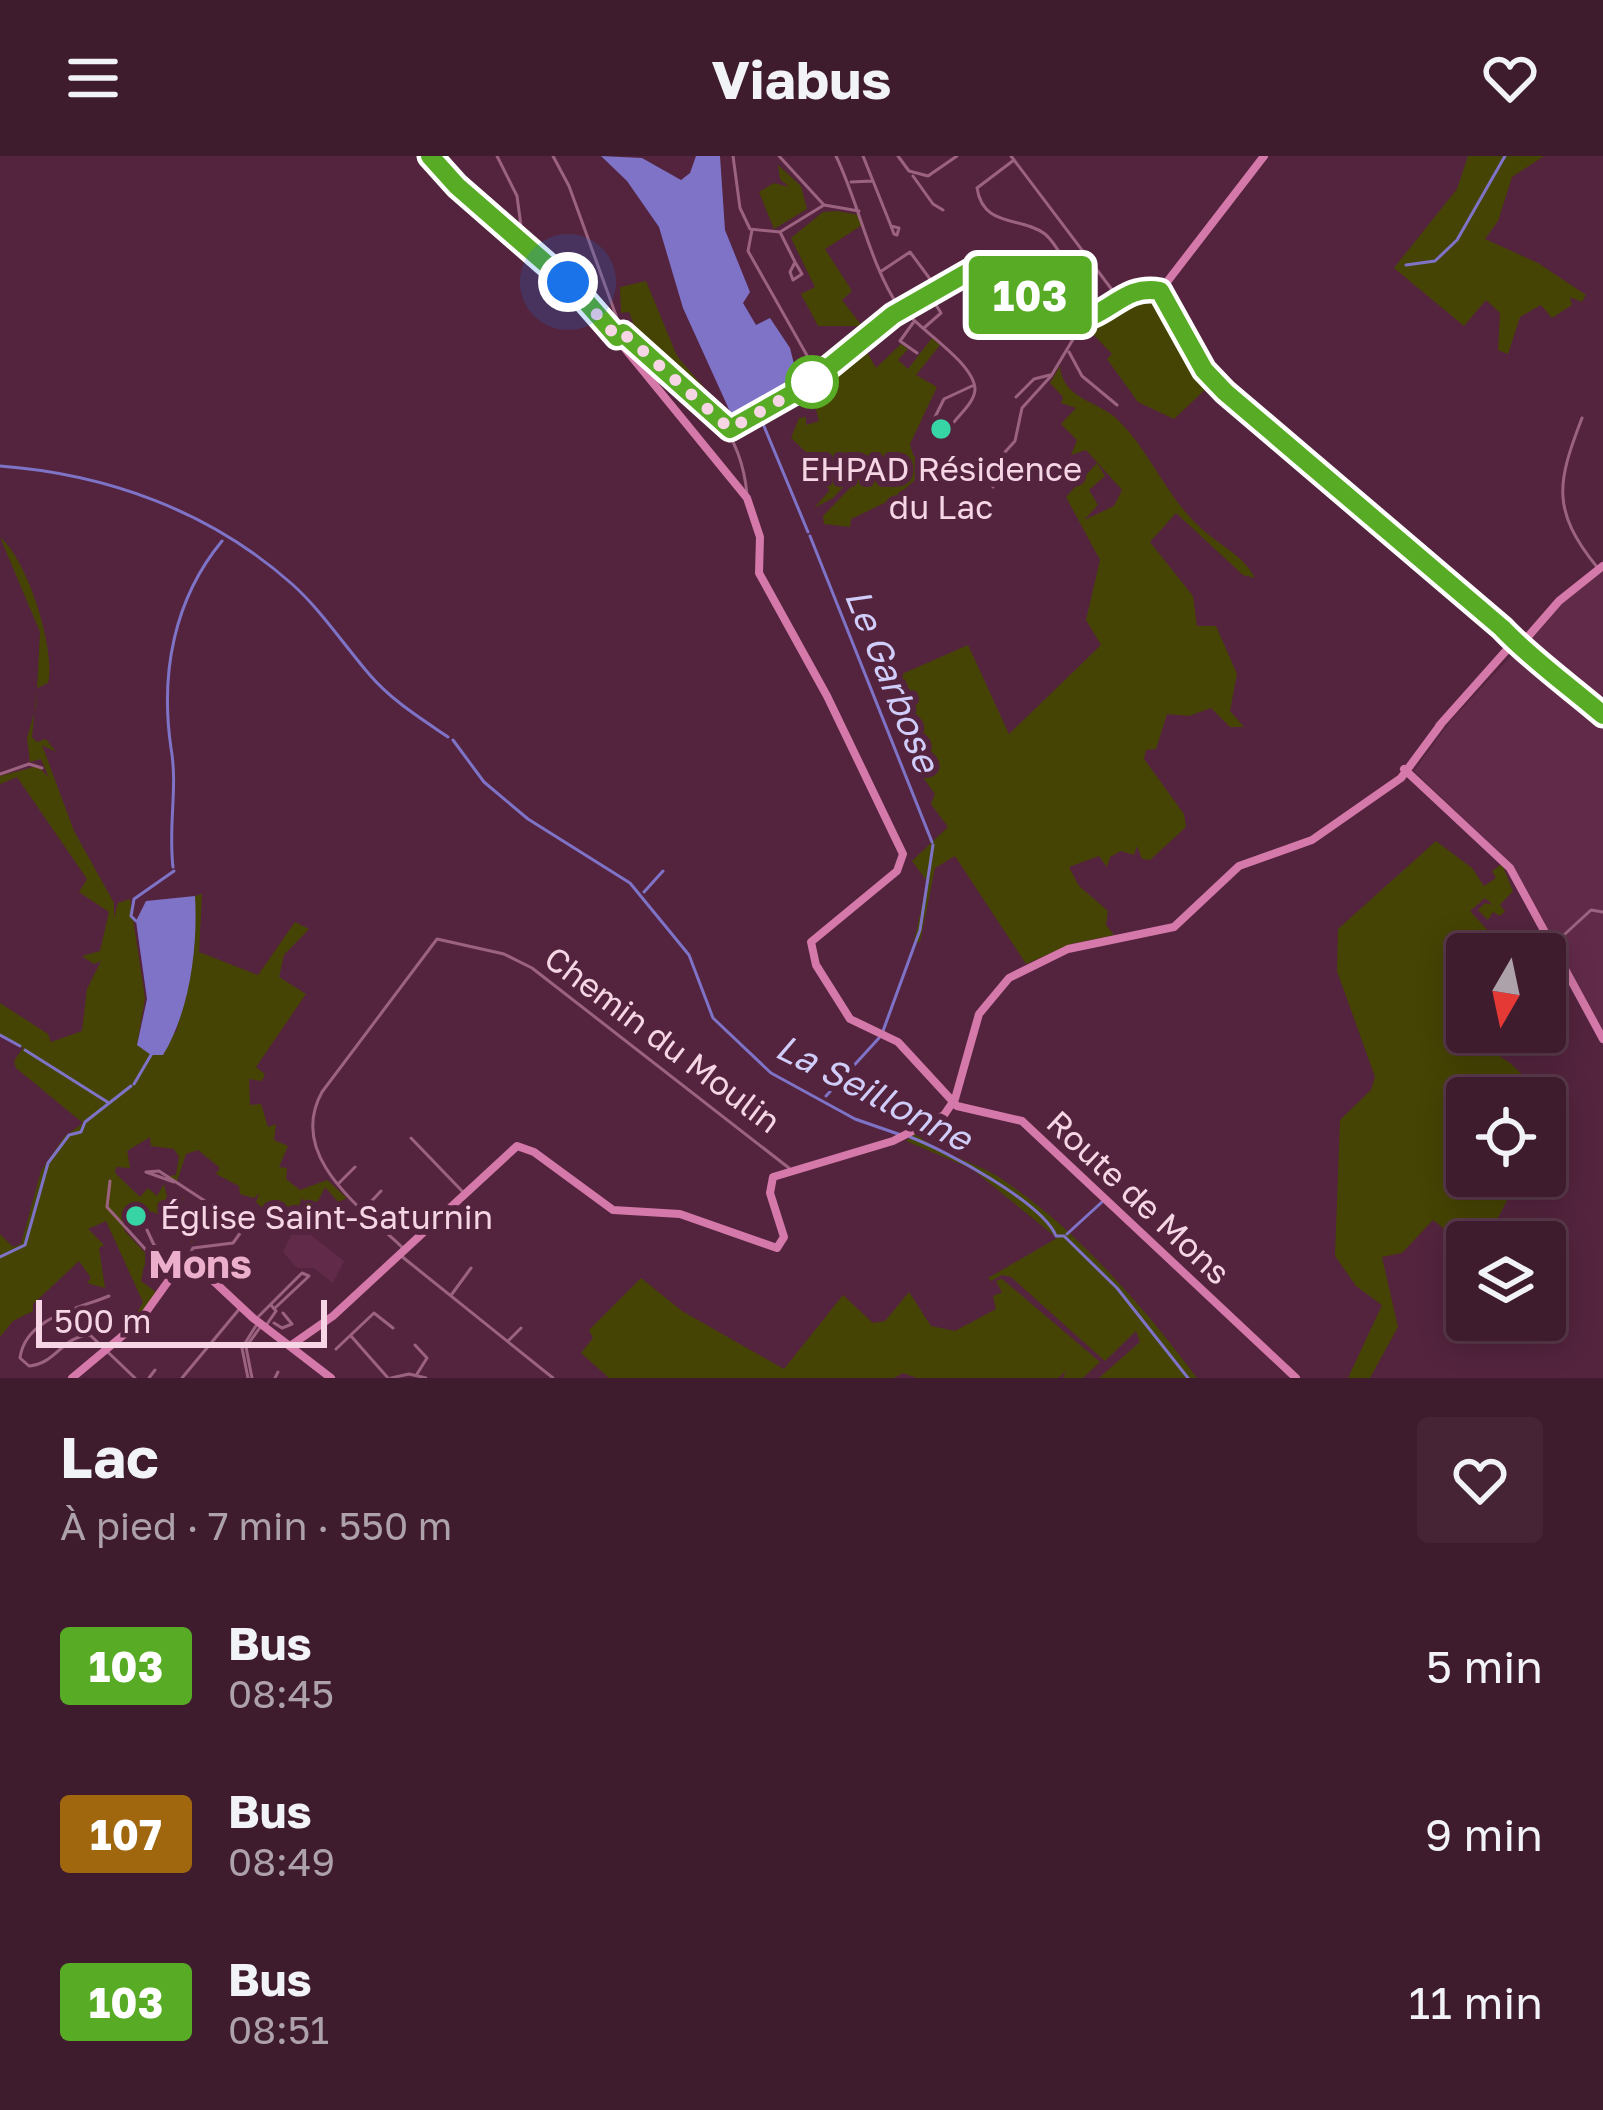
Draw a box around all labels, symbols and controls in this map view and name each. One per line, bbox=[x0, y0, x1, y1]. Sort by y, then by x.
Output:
icon: menu bbox=[60, 45, 126, 111]
icon: heart bbox=[1477, 45, 1543, 111]
text: Viabus bbox=[711, 46, 892, 111]
your location bbox=[538, 252, 598, 312]
line badge: 103 bbox=[961, 256, 1099, 334]
text: 103 bbox=[993, 270, 1067, 320]
unlabelled marker bbox=[787, 357, 837, 407]
marker: EHPAD Résidence du Lac bbox=[928, 416, 954, 442]
place label: EHPAD Résidence du Lac bbox=[800, 449, 1082, 526]
water label: Le Garbose bbox=[837, 582, 950, 780]
north arrow bbox=[1446, 933, 1566, 1053]
map controls bbox=[1446, 933, 1566, 1341]
street label: Chemin du Moulin bbox=[538, 938, 788, 1140]
water label: La Seillonne bbox=[769, 1024, 981, 1161]
button: locate bbox=[1446, 1077, 1566, 1197]
street label: Route de Mons bbox=[1039, 1102, 1239, 1292]
place label: Église Saint-Saturnin bbox=[160, 1197, 493, 1236]
marker: Église Saint-Saturnin bbox=[123, 1203, 149, 1229]
button: layers bbox=[1446, 1221, 1566, 1341]
district label: Mons bbox=[148, 1240, 252, 1287]
scale bar bbox=[36, 1294, 327, 1347]
text: 500 m bbox=[54, 1301, 152, 1340]
button: heart bbox=[1417, 1417, 1543, 1543]
text: Lac bbox=[60, 1422, 159, 1491]
text: À pied · 7 min · 550 m bbox=[60, 1502, 452, 1549]
text: Bus bbox=[228, 1616, 312, 1670]
text: 5 min bbox=[1426, 1639, 1543, 1693]
text: 103 bbox=[89, 1641, 163, 1691]
text: 08:45 bbox=[228, 1670, 334, 1717]
text: Bus bbox=[228, 1784, 312, 1838]
text: 9 min bbox=[1425, 1807, 1543, 1861]
text: 107 bbox=[90, 1809, 162, 1859]
text: 08:49 bbox=[228, 1838, 335, 1885]
text: Bus bbox=[228, 1952, 312, 2006]
text: 11 min bbox=[1409, 1975, 1543, 2029]
text: 103 bbox=[89, 1977, 163, 2027]
text: 08:51 bbox=[228, 2006, 329, 2053]

